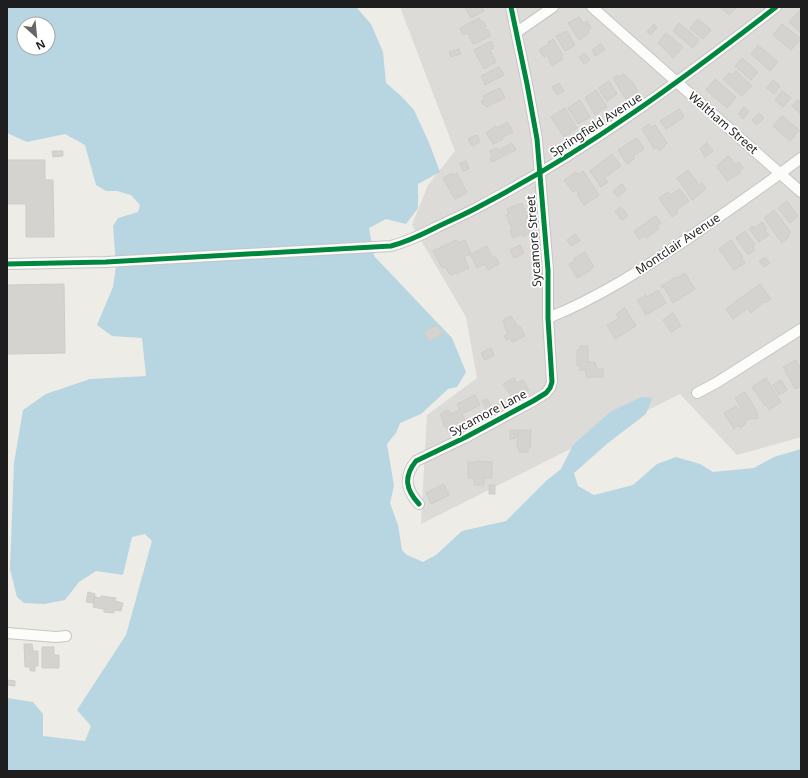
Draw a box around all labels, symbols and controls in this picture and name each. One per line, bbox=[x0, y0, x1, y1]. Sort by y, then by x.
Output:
north arrow bbox=[16, 16, 56, 56]
text: N bbox=[33, 37, 48, 54]
street label: Springfield Avenue bbox=[546, 88, 645, 161]
street label: Waltham Street bbox=[685, 88, 762, 158]
street label: Sycamore Street bbox=[522, 194, 545, 287]
street label: Montclair Avenue bbox=[632, 209, 724, 278]
street label: Sycamore Lane bbox=[446, 385, 530, 440]

